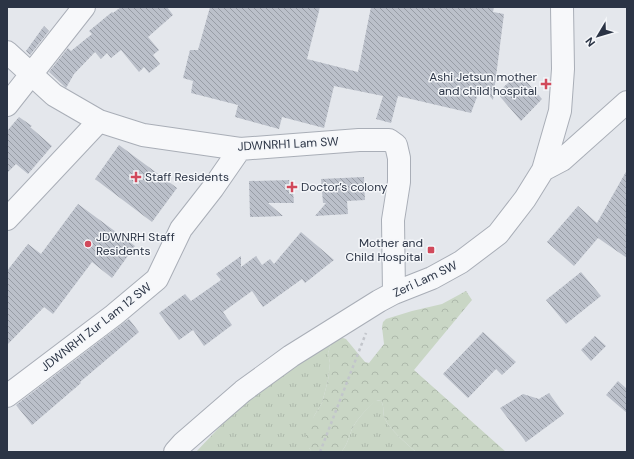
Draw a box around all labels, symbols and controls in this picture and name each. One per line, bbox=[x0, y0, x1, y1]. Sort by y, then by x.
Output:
north arrow bbox=[578, 16, 618, 56]
text: N bbox=[582, 35, 598, 50]
place label: Ashi Jetsun mother and child hospital bbox=[429, 69, 538, 99]
marker: Ashi Jetsun mother and child hospital bbox=[540, 78, 552, 90]
street label: JDWNRH1 Lam SW bbox=[237, 133, 339, 155]
place label: Staff Residents bbox=[145, 169, 229, 185]
marker: Staff Residents bbox=[130, 171, 142, 183]
place label: Doctor’s colony bbox=[301, 179, 388, 195]
marker: Doctor’s colony bbox=[286, 181, 298, 193]
place label: JDWNRH Staff Residents bbox=[96, 229, 175, 259]
place label: Mother and Child Hospital bbox=[346, 235, 423, 265]
marker: JDWNRH Staff Residents bbox=[83, 239, 93, 249]
marker: Mother and Child Hospital bbox=[426, 245, 436, 255]
street label: Zeri Lam SW bbox=[390, 257, 460, 301]
street label: JDWNRH1 Zur Lam 12 SW bbox=[37, 279, 155, 375]

